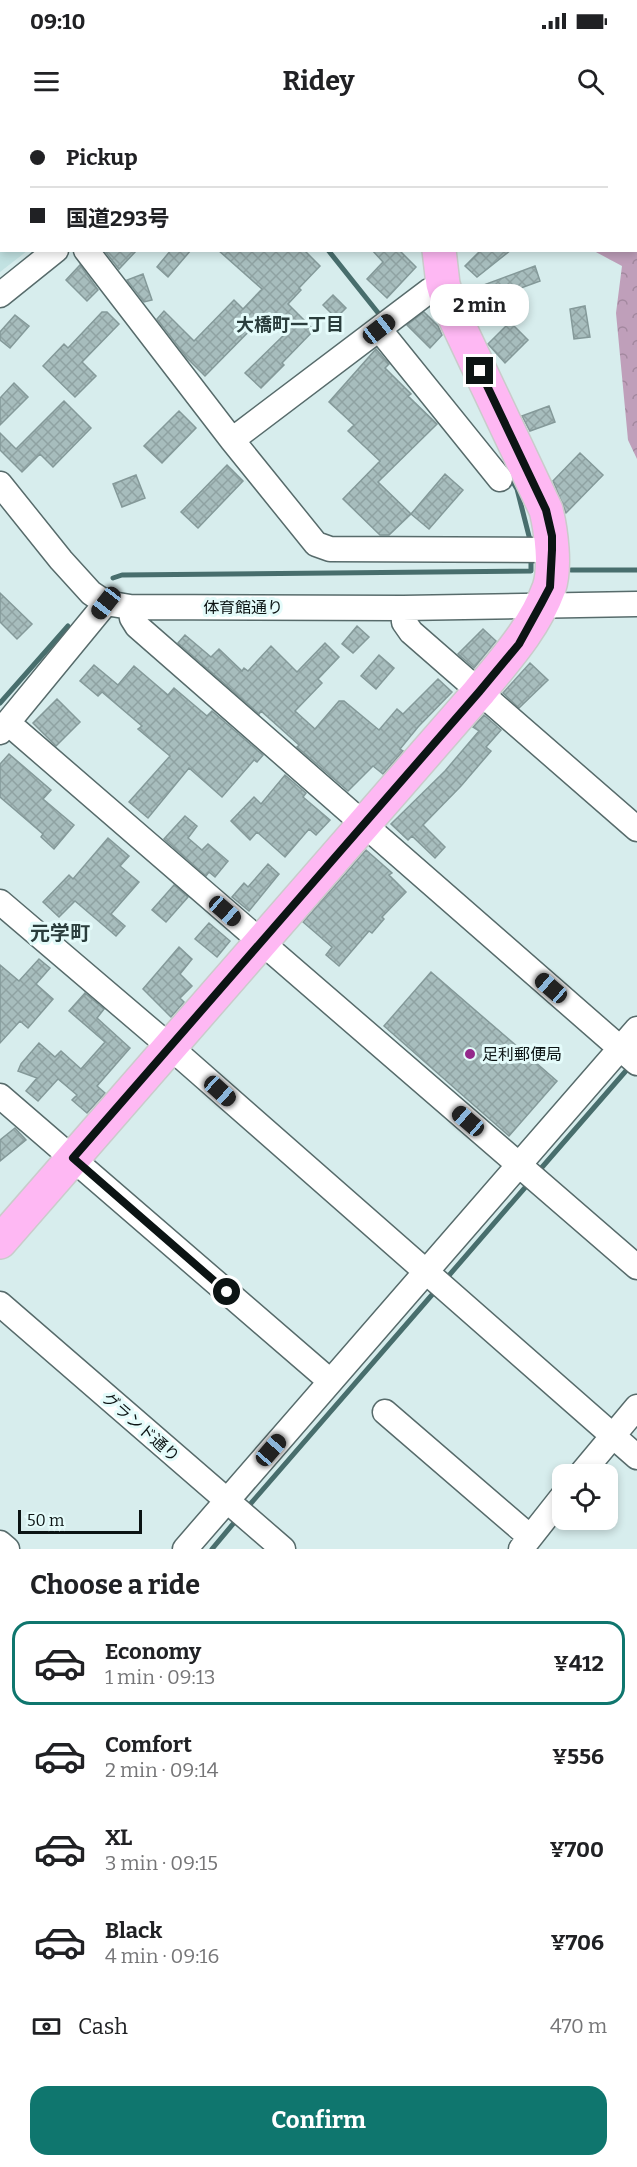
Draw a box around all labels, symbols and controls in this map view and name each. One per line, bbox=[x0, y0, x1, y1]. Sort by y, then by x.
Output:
text: 09:10 bbox=[30, 8, 86, 35]
icon: menu bbox=[30, 65, 63, 98]
text: Ridey bbox=[282, 65, 355, 97]
icon: search bbox=[574, 65, 607, 98]
text: Pickup bbox=[66, 144, 138, 171]
text: 国道293号 bbox=[66, 205, 170, 232]
callout: 2 min bbox=[430, 284, 530, 326]
text: 2 min bbox=[453, 293, 506, 317]
car bbox=[359, 311, 399, 347]
district label: 大橋町一丁目 bbox=[236, 314, 344, 336]
route end bbox=[466, 357, 493, 384]
car bbox=[88, 583, 124, 623]
street label: 体育館通り bbox=[203, 598, 283, 617]
car bbox=[206, 892, 244, 930]
district label: 元学町 bbox=[30, 921, 90, 945]
car bbox=[532, 969, 570, 1007]
place label: 足利郵便局 bbox=[482, 1045, 562, 1064]
marker: 足利郵便局 bbox=[463, 1047, 477, 1061]
car bbox=[201, 1072, 239, 1110]
car bbox=[449, 1102, 487, 1140]
route start bbox=[213, 1278, 240, 1305]
street label: グランド通り bbox=[99, 1388, 183, 1466]
car bbox=[252, 1431, 290, 1469]
map controls bbox=[552, 1464, 618, 1530]
button: locate bbox=[552, 1464, 618, 1530]
scale bar bbox=[18, 1507, 142, 1534]
text: 50 m bbox=[27, 1511, 64, 1530]
text: Choose a ride bbox=[30, 1569, 200, 1601]
icon: car bbox=[33, 1636, 87, 1690]
text: Economy bbox=[105, 1638, 201, 1665]
text: ¥412 bbox=[553, 1650, 604, 1677]
text: 1 min · 09:13 bbox=[105, 1665, 215, 1689]
icon: car bbox=[33, 1729, 87, 1783]
text: Comfort bbox=[105, 1731, 192, 1758]
text: ¥556 bbox=[552, 1743, 604, 1770]
text: 2 min · 09:14 bbox=[105, 1758, 218, 1782]
icon: car bbox=[33, 1822, 87, 1876]
text: XL bbox=[105, 1824, 132, 1851]
text: ¥700 bbox=[549, 1836, 604, 1863]
text: 3 min · 09:15 bbox=[105, 1851, 218, 1875]
icon: car bbox=[33, 1915, 87, 1969]
text: Black bbox=[105, 1917, 162, 1944]
text: ¥706 bbox=[550, 1929, 604, 1956]
text: 4 min · 09:16 bbox=[105, 1944, 219, 1968]
icon: cash bbox=[30, 2010, 63, 2043]
text: Cash bbox=[78, 2013, 128, 2040]
text: 470 m bbox=[550, 2014, 607, 2038]
button: Confirm bbox=[30, 2086, 607, 2155]

